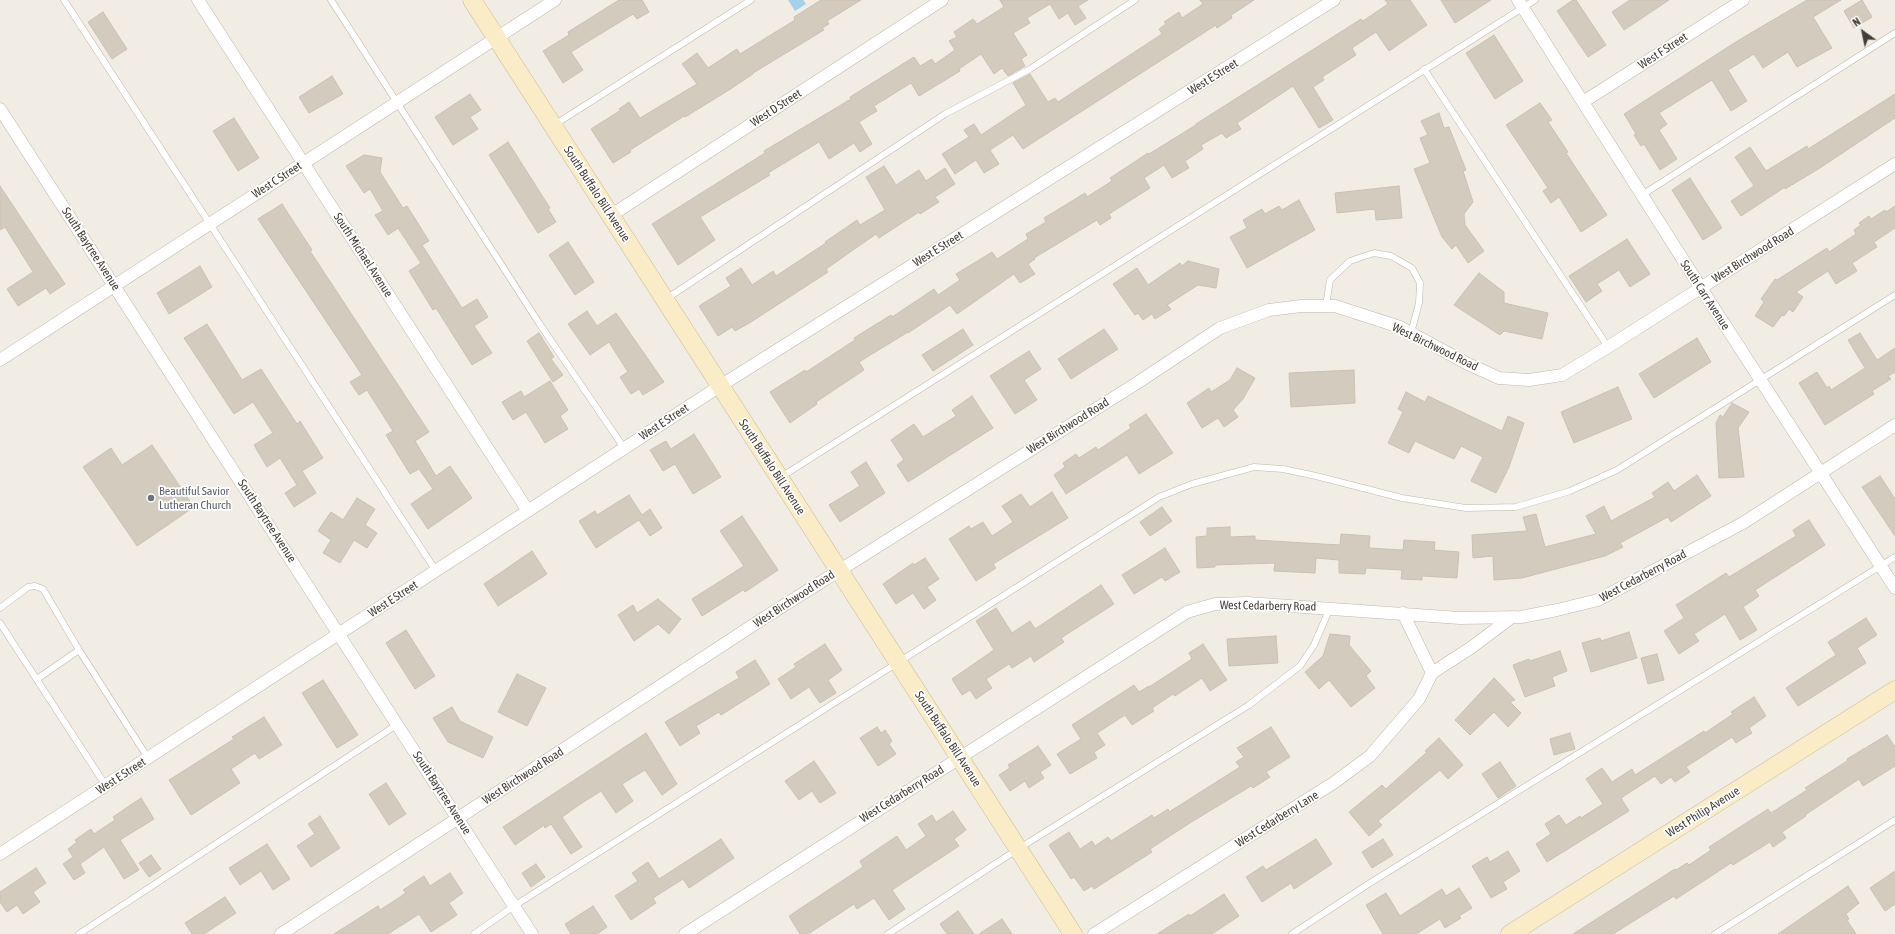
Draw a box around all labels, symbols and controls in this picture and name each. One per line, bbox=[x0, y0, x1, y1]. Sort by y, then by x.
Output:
north arrow bbox=[1843, 12, 1883, 52]
text: N bbox=[1850, 15, 1862, 29]
street label: West F Street bbox=[1636, 30, 1690, 72]
street label: West E Street bbox=[1185, 56, 1241, 98]
street label: West D Street bbox=[748, 86, 804, 130]
street label: South Buffalo Bill Avenue bbox=[561, 144, 633, 244]
street label: West C Street bbox=[249, 159, 305, 201]
street label: South Baytree Avenue bbox=[59, 205, 123, 293]
street label: South Michael Avenue bbox=[330, 210, 396, 300]
street label: West Birchwood Road bbox=[1709, 224, 1797, 286]
street label: West E Street bbox=[910, 228, 966, 270]
street label: South Carr Avenue bbox=[1677, 257, 1733, 333]
street label: West Birchwood Road bbox=[1390, 320, 1480, 374]
street label: West Birchwood Road bbox=[1024, 395, 1112, 457]
street label: West E Street bbox=[637, 401, 691, 443]
street label: South Buffalo Bill Avenue bbox=[736, 417, 808, 517]
street label: South Baytree Avenue bbox=[235, 477, 299, 565]
place label: Beautiful Savior Lutheran Church bbox=[159, 484, 231, 512]
marker: Beautiful Savior Lutheran Church bbox=[146, 493, 156, 503]
street label: West Cedarberry Road bbox=[1597, 547, 1689, 605]
street label: West Birchwood Road bbox=[751, 567, 837, 631]
street label: West E Street bbox=[366, 578, 420, 620]
street label: West Cedarberry Road bbox=[1220, 598, 1316, 614]
street label: South Buffalo Bill Avenue bbox=[912, 689, 984, 789]
street label: West Birchwood Road bbox=[480, 744, 566, 808]
street label: South Baytree Avenue bbox=[410, 749, 474, 837]
street label: West E Street bbox=[94, 755, 148, 797]
street label: West Cedarberry Road bbox=[857, 762, 947, 826]
street label: West Philip Avenue bbox=[1664, 784, 1742, 840]
street label: West Cedarberry Lane bbox=[1233, 788, 1321, 850]

